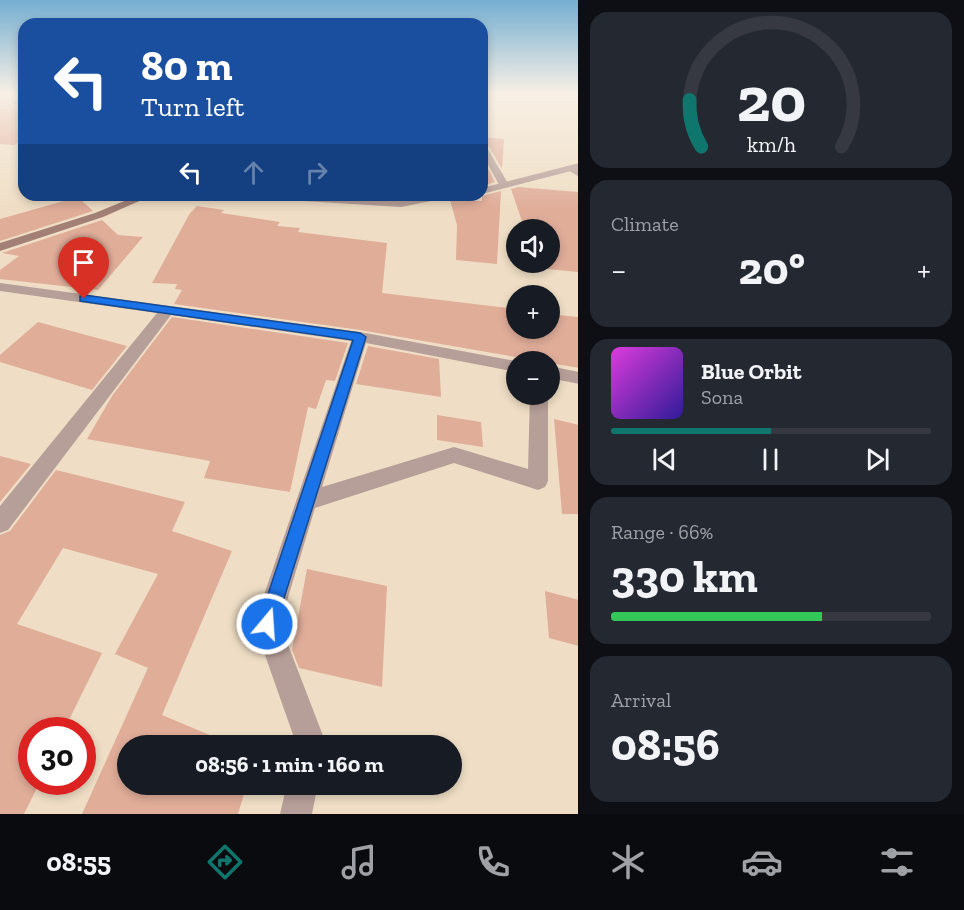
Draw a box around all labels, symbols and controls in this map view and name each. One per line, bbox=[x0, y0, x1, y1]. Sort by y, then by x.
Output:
text: 80 m bbox=[141, 40, 232, 91]
icon: left bbox=[42, 42, 120, 120]
text: 20 bbox=[736, 62, 806, 137]
text: Turn left bbox=[141, 91, 244, 123]
text: km/h bbox=[747, 132, 795, 157]
icon: left bbox=[174, 156, 207, 189]
icon: ahead bbox=[237, 156, 270, 189]
icon: right bbox=[300, 156, 333, 189]
text: Climate bbox=[611, 212, 679, 236]
map controls bbox=[506, 219, 560, 405]
button: sound bbox=[506, 219, 560, 273]
pin bbox=[58, 237, 109, 299]
text: 20° bbox=[739, 242, 805, 296]
icon: arrive bbox=[67, 246, 100, 279]
text: − bbox=[611, 250, 626, 289]
text: + bbox=[917, 250, 931, 289]
button: + bbox=[506, 285, 560, 339]
button: − bbox=[506, 351, 560, 405]
text: Blue Orbit bbox=[701, 358, 801, 385]
text: Sona bbox=[701, 385, 743, 409]
icon: previous bbox=[648, 443, 681, 476]
icon: pause bbox=[754, 443, 787, 476]
icon: next bbox=[861, 443, 894, 476]
text: Range · 66% bbox=[611, 520, 713, 544]
text: 330 km bbox=[611, 550, 758, 604]
position arrow bbox=[235, 592, 299, 656]
text: Arrival bbox=[611, 688, 671, 712]
speed limit sign: 30 bbox=[18, 717, 96, 795]
text: 08:56 bbox=[611, 718, 720, 772]
text: 08:56 · 1 min · 160 m bbox=[195, 751, 384, 778]
icon: directions bbox=[204, 841, 246, 883]
icon: music bbox=[338, 841, 380, 883]
icon: phone bbox=[472, 841, 514, 883]
icon: climate bbox=[607, 841, 649, 883]
icon: car bbox=[741, 841, 783, 883]
icon: filters bbox=[876, 841, 918, 883]
text: 08:55 bbox=[46, 846, 111, 878]

